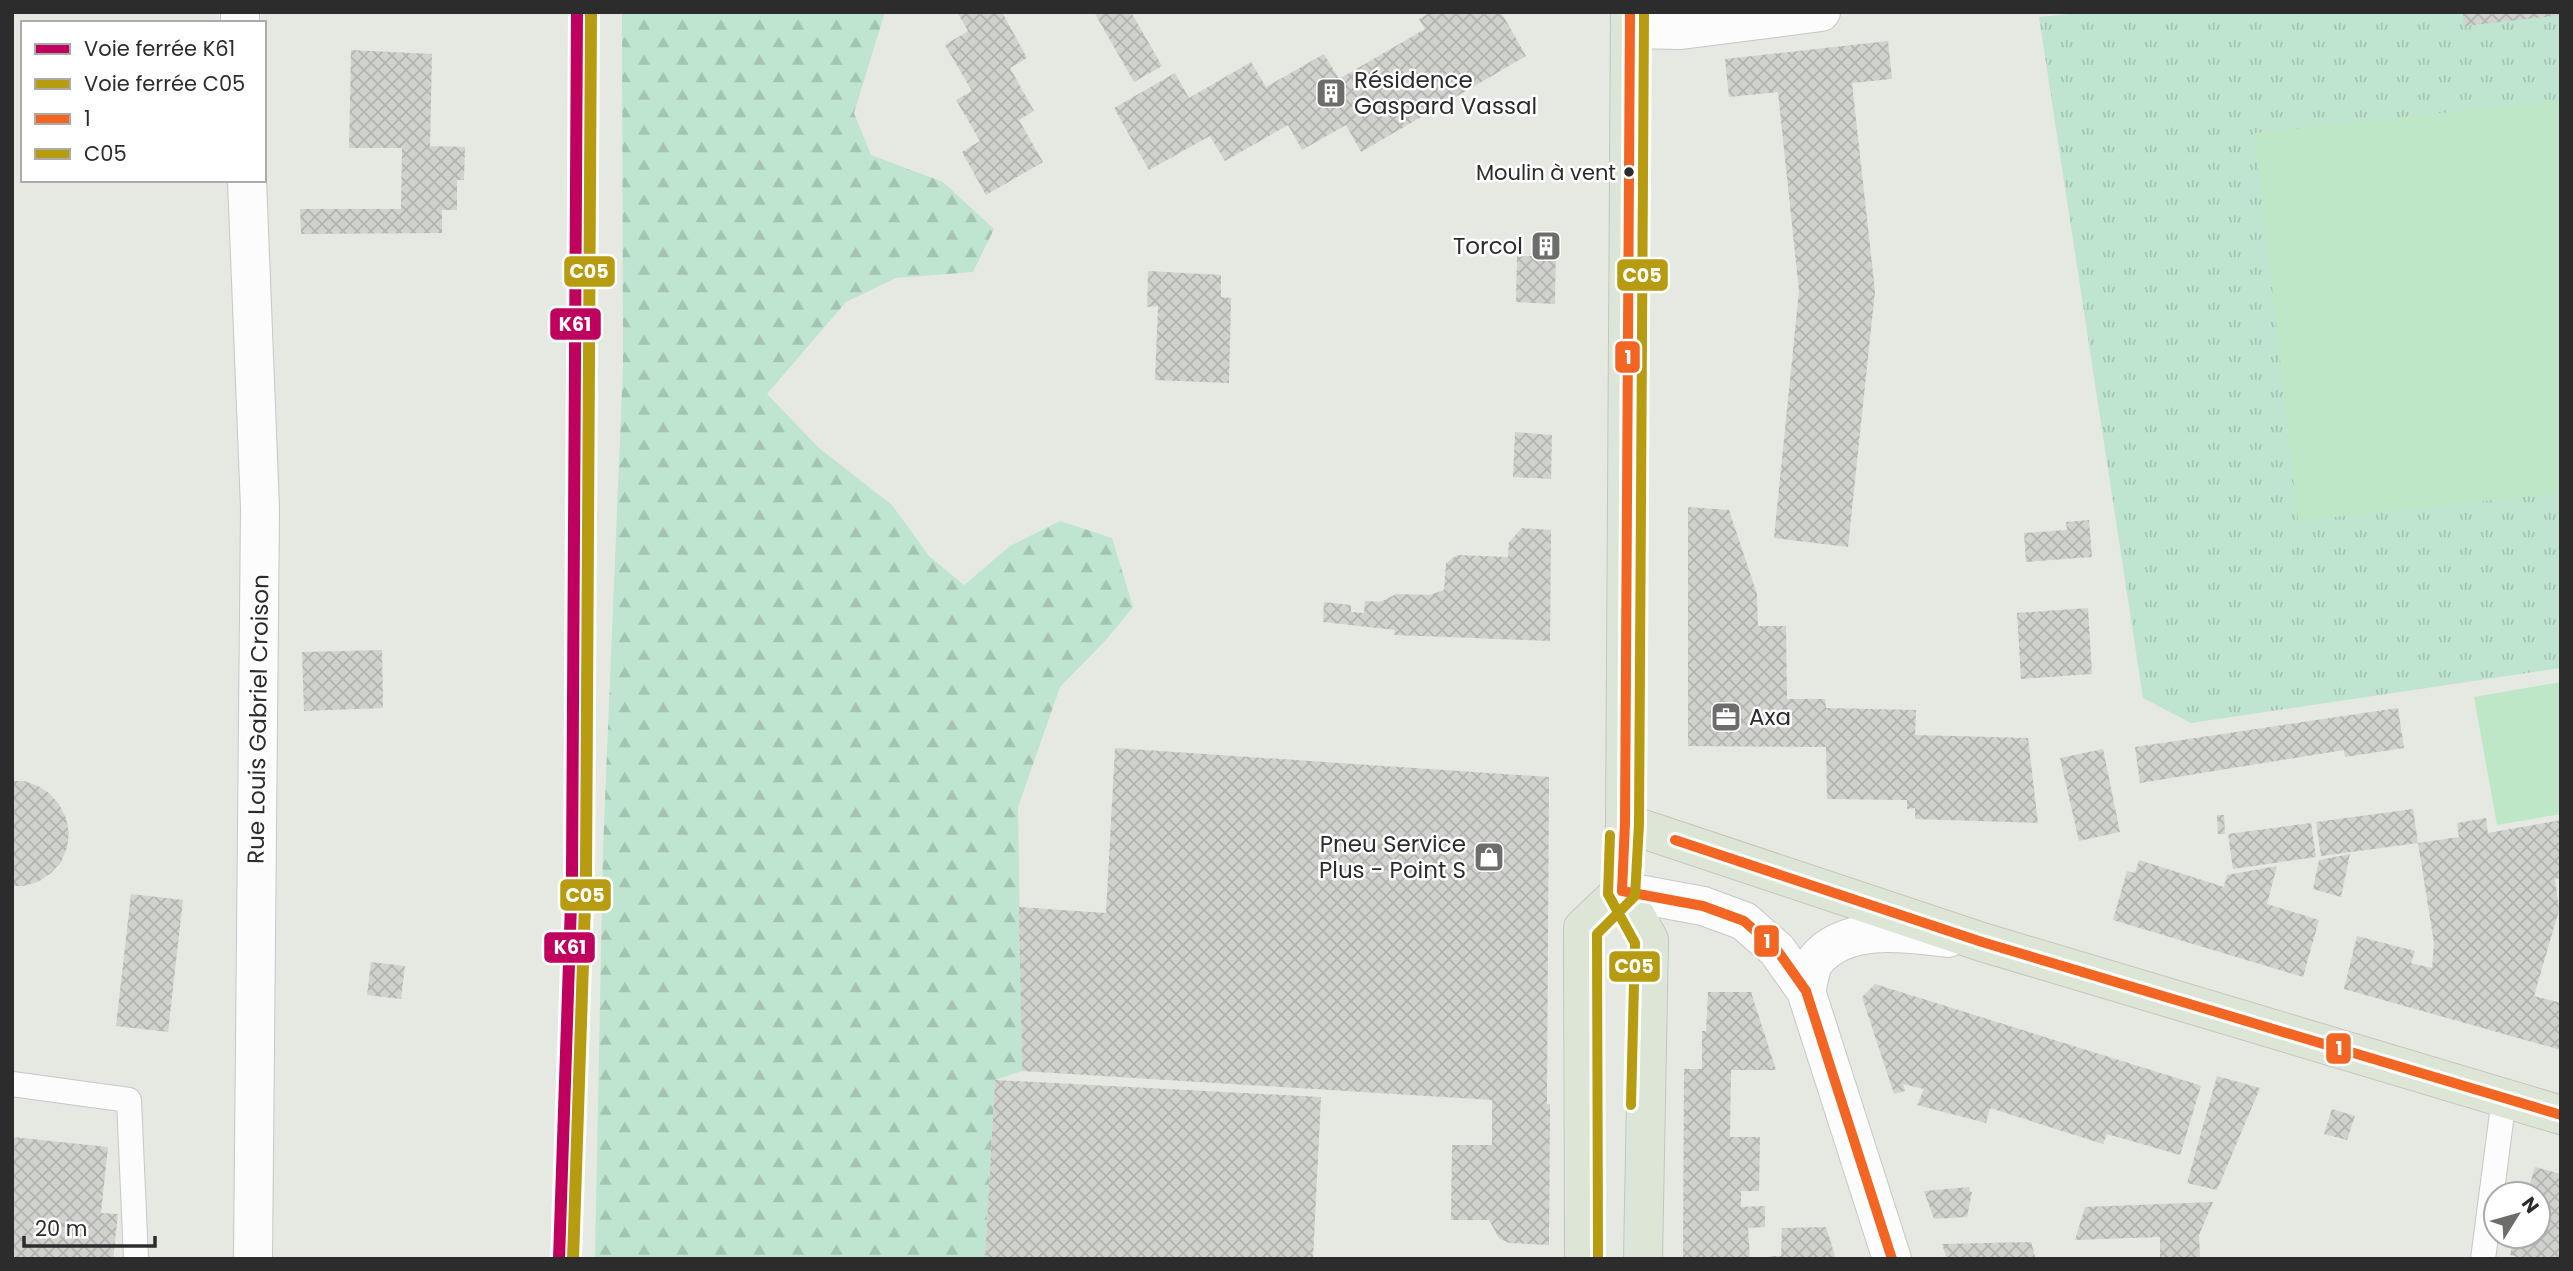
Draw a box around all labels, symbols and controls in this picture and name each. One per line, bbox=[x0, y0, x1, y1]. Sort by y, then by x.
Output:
legend bbox=[21, 21, 266, 182]
text: Voie ferrée K61 bbox=[84, 34, 235, 63]
place label: Résidence Gaspard Vassal bbox=[1354, 64, 1537, 122]
text: Voie ferrée C05 bbox=[84, 69, 245, 98]
building icon: Résidence Gaspard Vassal bbox=[1314, 76, 1348, 110]
text: 1 bbox=[84, 104, 91, 133]
text: C05 bbox=[84, 139, 127, 168]
place label: Moulin à vent bbox=[1476, 158, 1616, 187]
marker: Moulin à vent bbox=[1622, 165, 1636, 179]
building icon: Torcol bbox=[1529, 229, 1563, 263]
place label: Torcol bbox=[1453, 230, 1523, 262]
line badge: C05 bbox=[563, 255, 616, 288]
text: C05 bbox=[569, 258, 609, 285]
line badge: C05 bbox=[1616, 258, 1669, 292]
text: C05 bbox=[1622, 262, 1662, 289]
line badge: K61 bbox=[549, 307, 602, 341]
text: K61 bbox=[559, 311, 591, 338]
line badge: 1 bbox=[1614, 340, 1641, 374]
text: 1 bbox=[1624, 344, 1632, 371]
street label: Rue Louis Gabriel Croison bbox=[239, 574, 277, 864]
office icon: Axa bbox=[1709, 700, 1743, 734]
place label: Axa bbox=[1749, 701, 1791, 733]
place label: Pneu Service Plus - Point S bbox=[1319, 828, 1466, 886]
shop icon: Pneu Service Plus - Point S bbox=[1472, 840, 1506, 874]
line badge: C05 bbox=[559, 878, 612, 912]
text: C05 bbox=[565, 882, 605, 909]
line badge: 1 bbox=[1753, 924, 1780, 958]
text: 1 bbox=[1763, 928, 1771, 955]
line badge: K61 bbox=[543, 931, 596, 964]
text: K61 bbox=[554, 934, 586, 961]
line badge: C05 bbox=[1608, 950, 1661, 983]
text: C05 bbox=[1614, 953, 1654, 980]
line badge: 1 bbox=[2325, 1032, 2352, 1065]
text: 1 bbox=[2335, 1035, 2343, 1062]
north arrow bbox=[2482, 1180, 2552, 1250]
text: N bbox=[2515, 1191, 2545, 1219]
scale bar bbox=[24, 1204, 156, 1248]
text: 20 m bbox=[35, 1214, 88, 1243]

